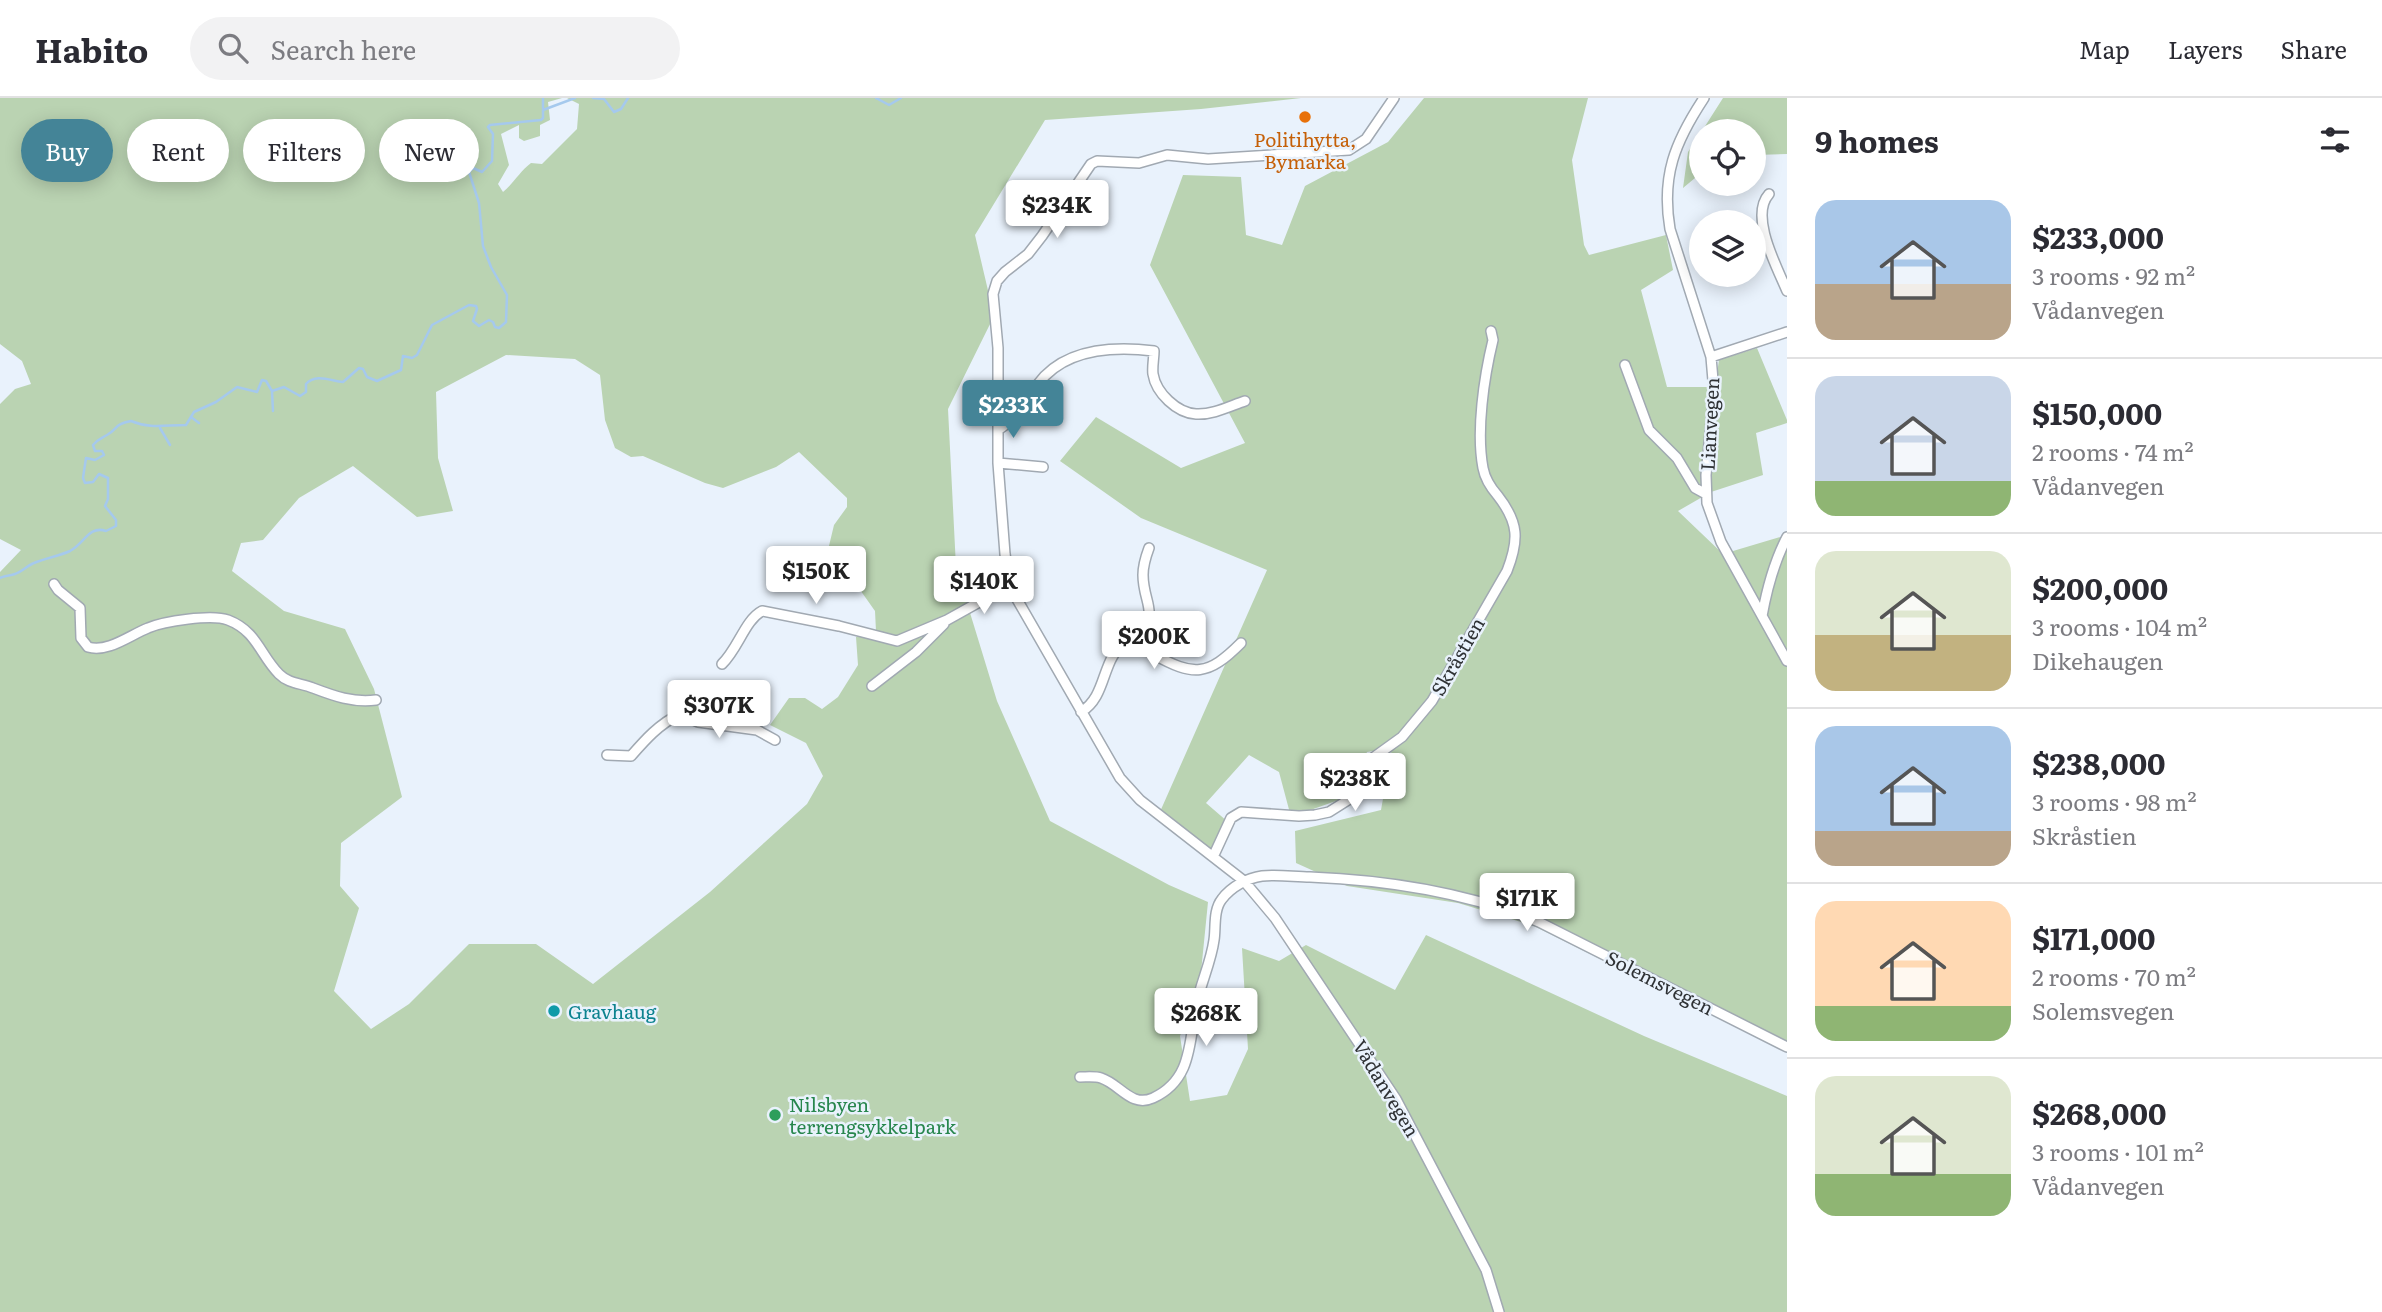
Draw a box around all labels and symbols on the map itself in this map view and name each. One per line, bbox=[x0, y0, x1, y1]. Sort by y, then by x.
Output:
marker: Politihytta, Bymarka bbox=[1297, 109, 1313, 125]
place label: Politihytta, Bymarka bbox=[1254, 125, 1356, 175]
pin: $234K bbox=[1008, 180, 1106, 240]
street label: Lianvegen bbox=[1693, 377, 1725, 471]
pin: $233K bbox=[964, 380, 1062, 440]
pin: $150K bbox=[767, 546, 865, 606]
pin: $140K bbox=[935, 556, 1033, 616]
pin: $200K bbox=[1105, 612, 1203, 671]
street label: Skråstien bbox=[1423, 612, 1491, 700]
pin: $307K bbox=[670, 680, 768, 740]
pin: $238K bbox=[1306, 754, 1404, 813]
pin: $171K bbox=[1478, 874, 1576, 933]
street label: Solemsvegen bbox=[1601, 943, 1719, 1021]
pin: $268K bbox=[1157, 988, 1255, 1048]
place label: Gravhaug bbox=[568, 997, 657, 1025]
marker: Gravhaug bbox=[546, 1003, 562, 1019]
street label: Vådanvegen bbox=[1347, 1034, 1427, 1142]
place label: Nilsbyen terrengsykkelpark bbox=[789, 1090, 956, 1140]
marker: Nilsbyen terrengsykkelpark bbox=[767, 1107, 783, 1123]

